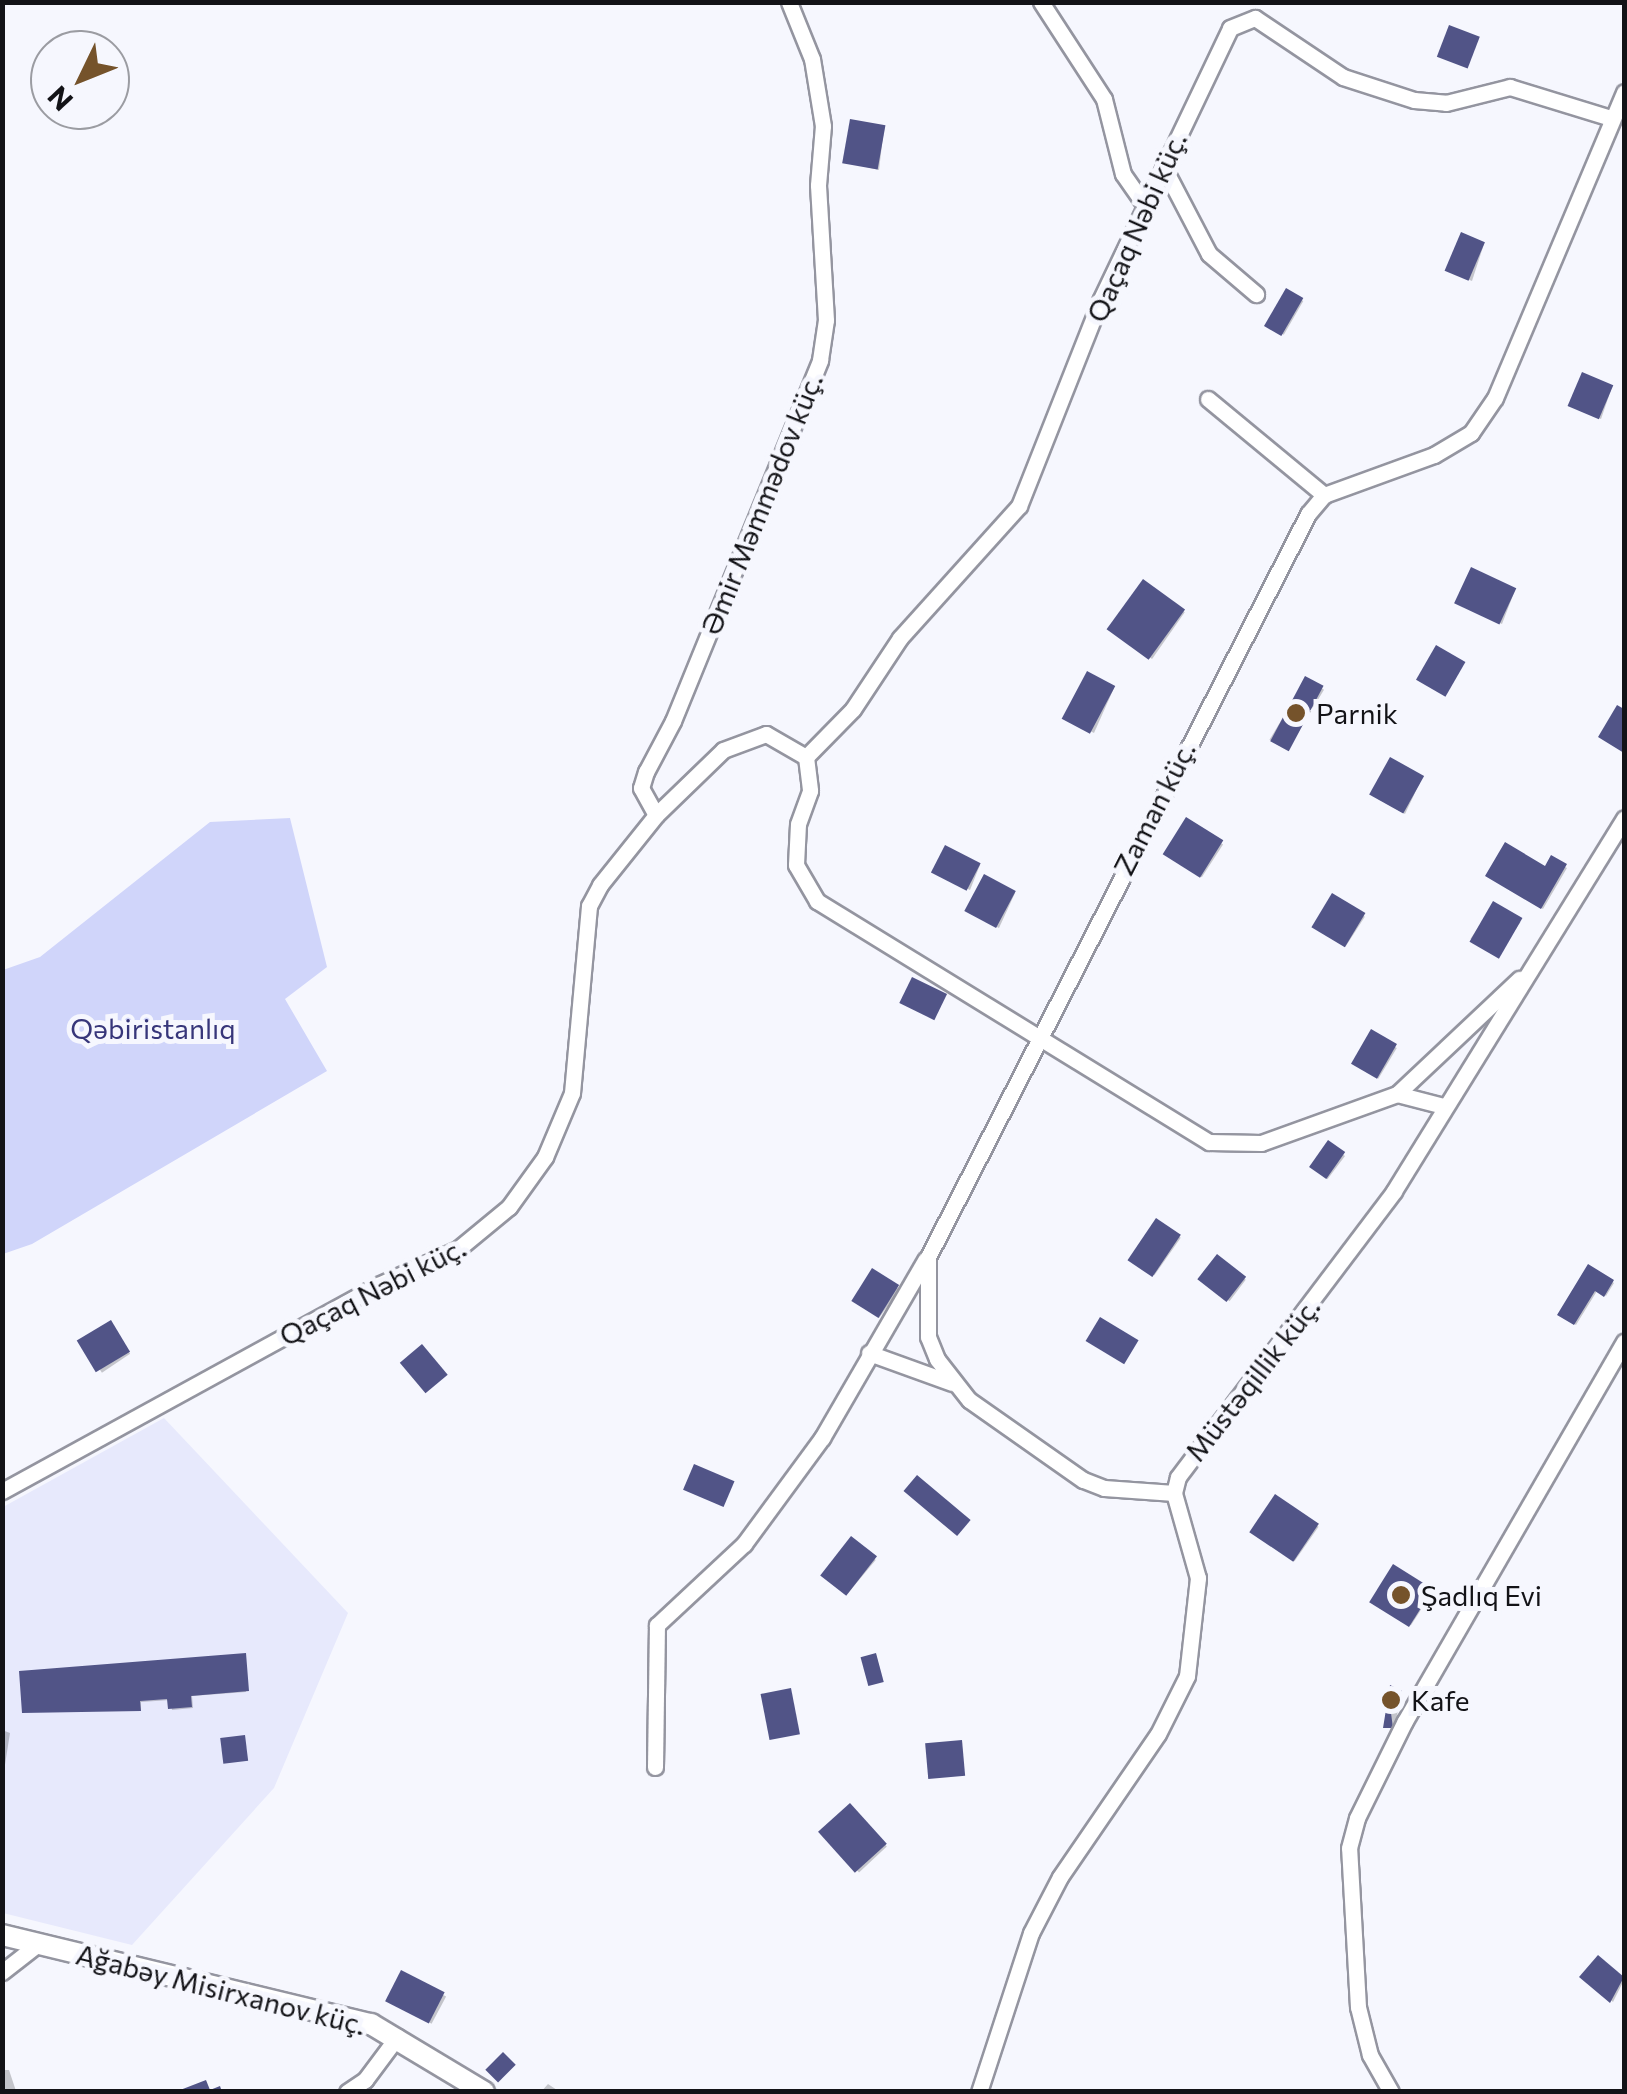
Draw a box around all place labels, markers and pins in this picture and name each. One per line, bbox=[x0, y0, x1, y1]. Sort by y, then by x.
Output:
place label: Parnik bbox=[1316, 696, 1398, 730]
marker: Parnik bbox=[1285, 702, 1307, 724]
place label: Şadlıq Evi bbox=[1421, 1578, 1542, 1612]
marker: Şadlıq Evi bbox=[1390, 1584, 1412, 1606]
place label: Kafe bbox=[1411, 1683, 1470, 1717]
marker: Kafe bbox=[1380, 1689, 1402, 1711]

